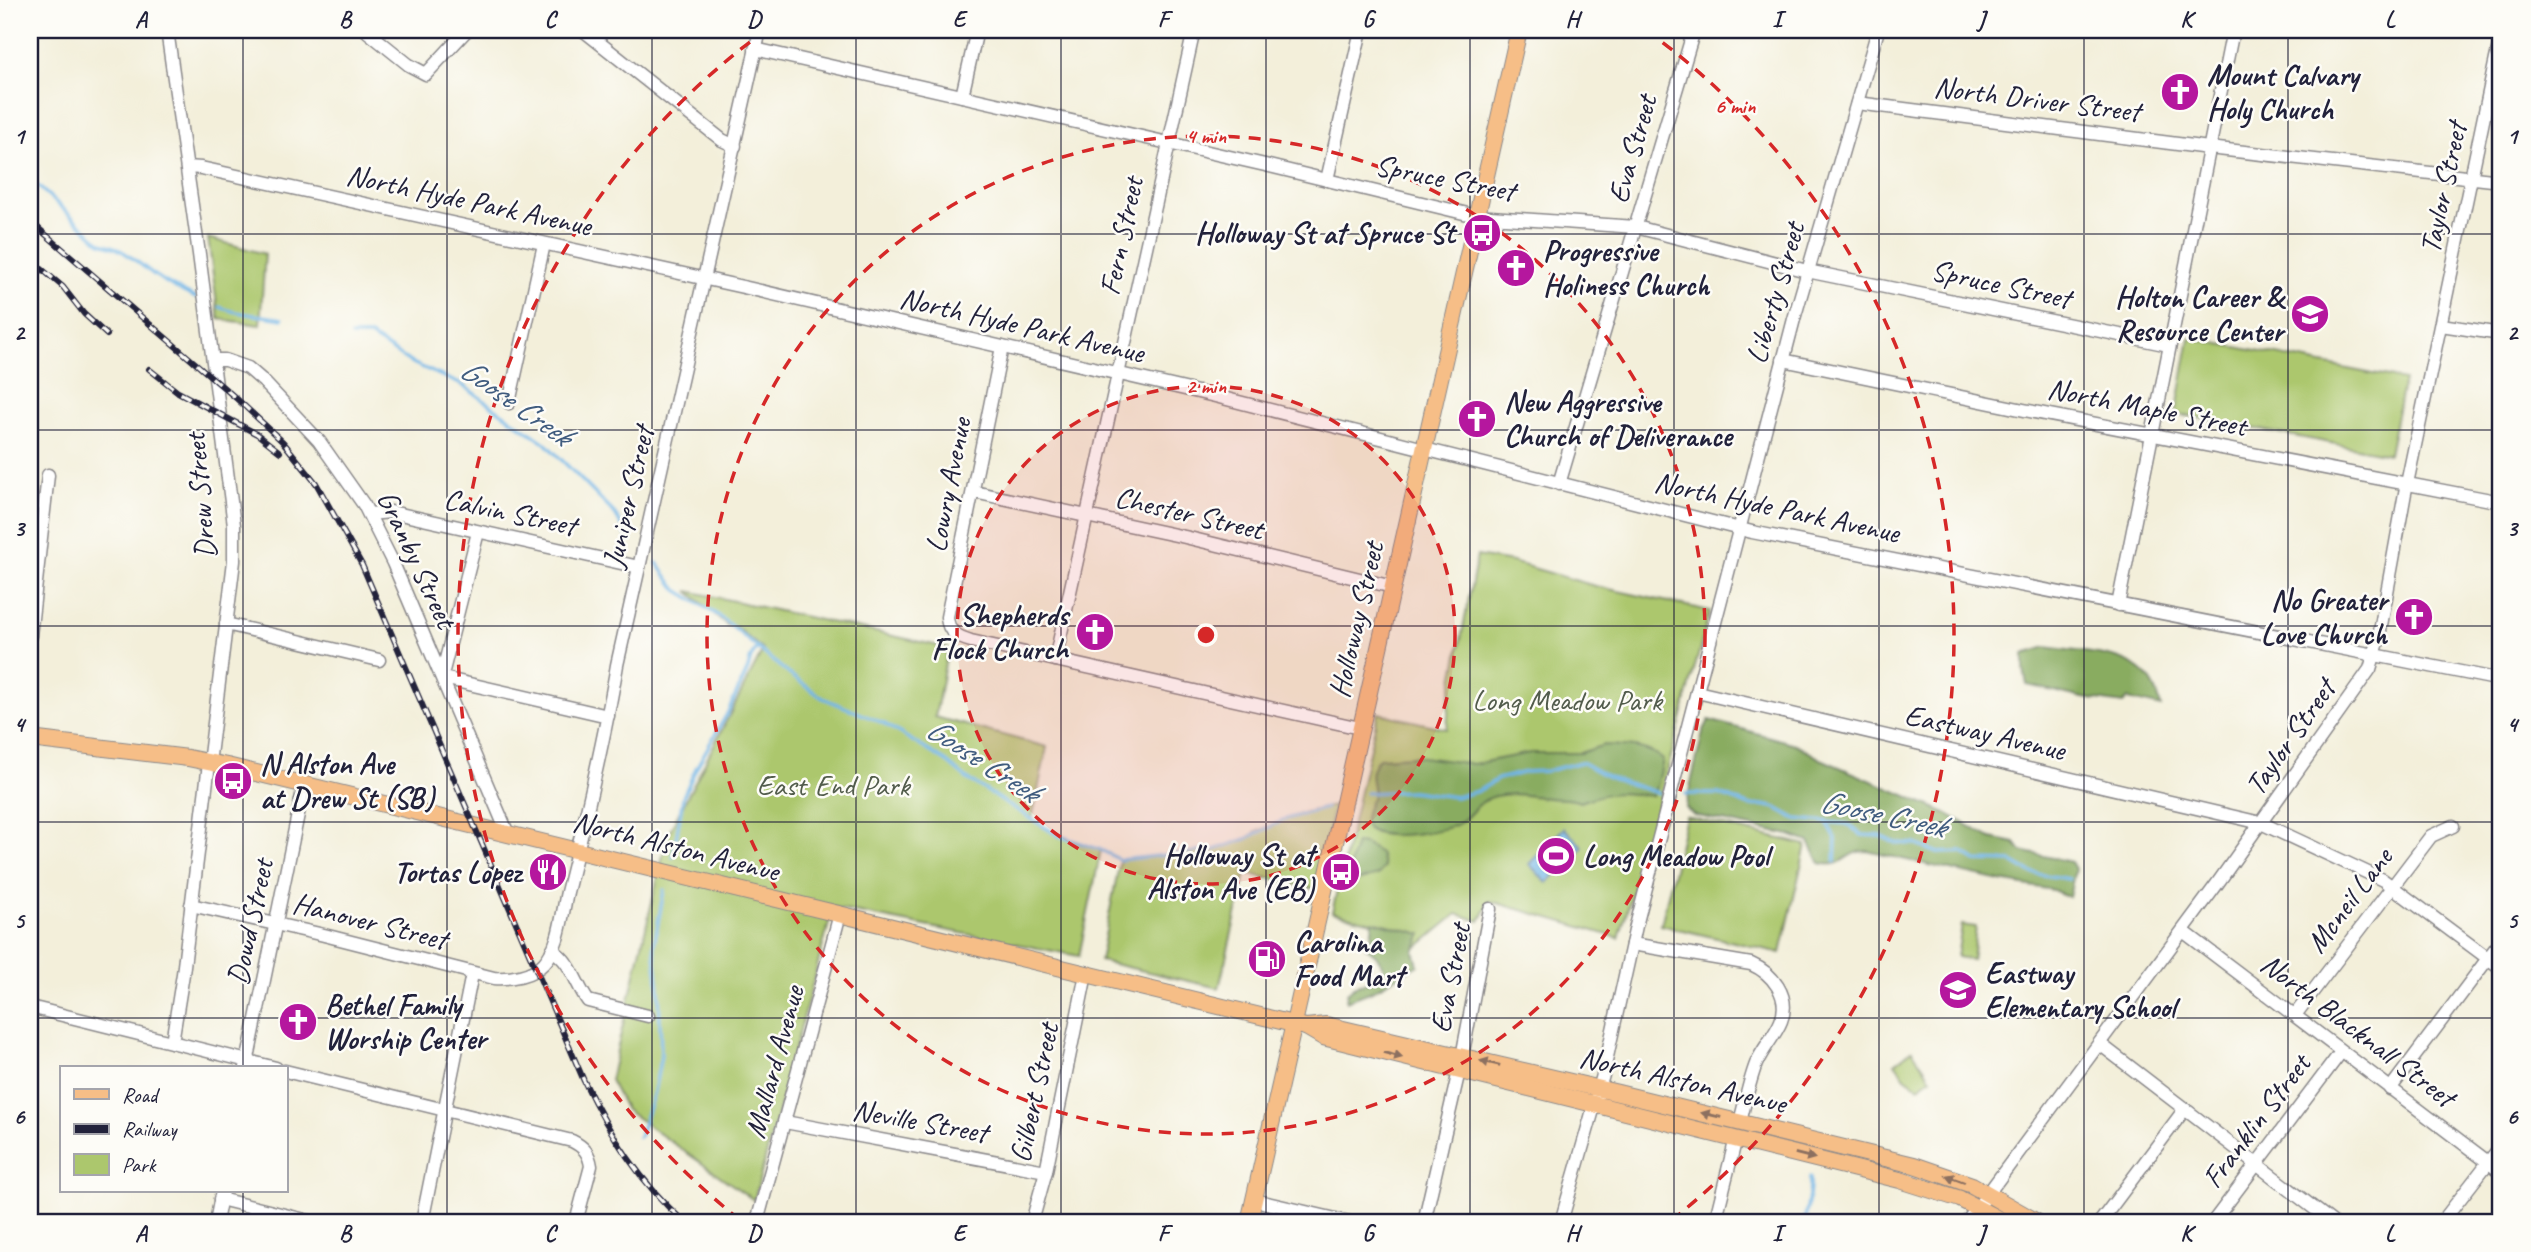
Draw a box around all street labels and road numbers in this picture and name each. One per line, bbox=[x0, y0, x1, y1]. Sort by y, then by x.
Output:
street label: North Driver Street bbox=[1932, 68, 2146, 131]
street label: Eva Street bbox=[1599, 88, 1666, 207]
street label: Taylor Street bbox=[2411, 115, 2476, 257]
street label: Spruce Street bbox=[1372, 146, 1522, 211]
street label: North Hyde Park Avenue bbox=[343, 156, 597, 245]
street label: Fern Street bbox=[1090, 171, 1153, 298]
street label: Liberty Street bbox=[1737, 215, 1814, 368]
street label: Spruce Street bbox=[1928, 251, 2078, 318]
street label: North Hyde Park Avenue bbox=[896, 278, 1150, 372]
street label: North Maple Street bbox=[2045, 369, 2252, 445]
street label: Lowry Avenue bbox=[916, 413, 980, 555]
street label: Juniper Street bbox=[593, 419, 664, 573]
street label: Drew Street bbox=[175, 429, 224, 560]
street label: North Hyde Park Avenue bbox=[1651, 463, 1905, 552]
street label: Chester Street bbox=[1111, 478, 1270, 549]
street label: Calvin Street bbox=[441, 479, 583, 545]
street label: Granby Street bbox=[369, 484, 467, 636]
street label: Holloway Street bbox=[1320, 536, 1393, 701]
street label: Taylor Street bbox=[2236, 668, 2346, 802]
street label: Eastway Avenue bbox=[1901, 695, 2071, 769]
street label: North Alston Avenue bbox=[569, 802, 785, 890]
street label: Mcneil Lane bbox=[2297, 838, 2402, 960]
street label: Dowd Street bbox=[218, 853, 282, 988]
street label: Hanover Street bbox=[289, 884, 455, 959]
street label: Eva Street bbox=[1421, 917, 1480, 1036]
street label: North Blacknall Street bbox=[2253, 945, 2466, 1118]
street label: Mallard Avenue bbox=[735, 980, 813, 1142]
street label: Gilbert Street bbox=[1001, 1017, 1068, 1166]
street label: North Alston Avenue bbox=[1576, 1038, 1792, 1123]
street label: Franklin Street bbox=[2193, 1044, 2320, 1195]
street label: Neville Street bbox=[850, 1090, 994, 1152]

